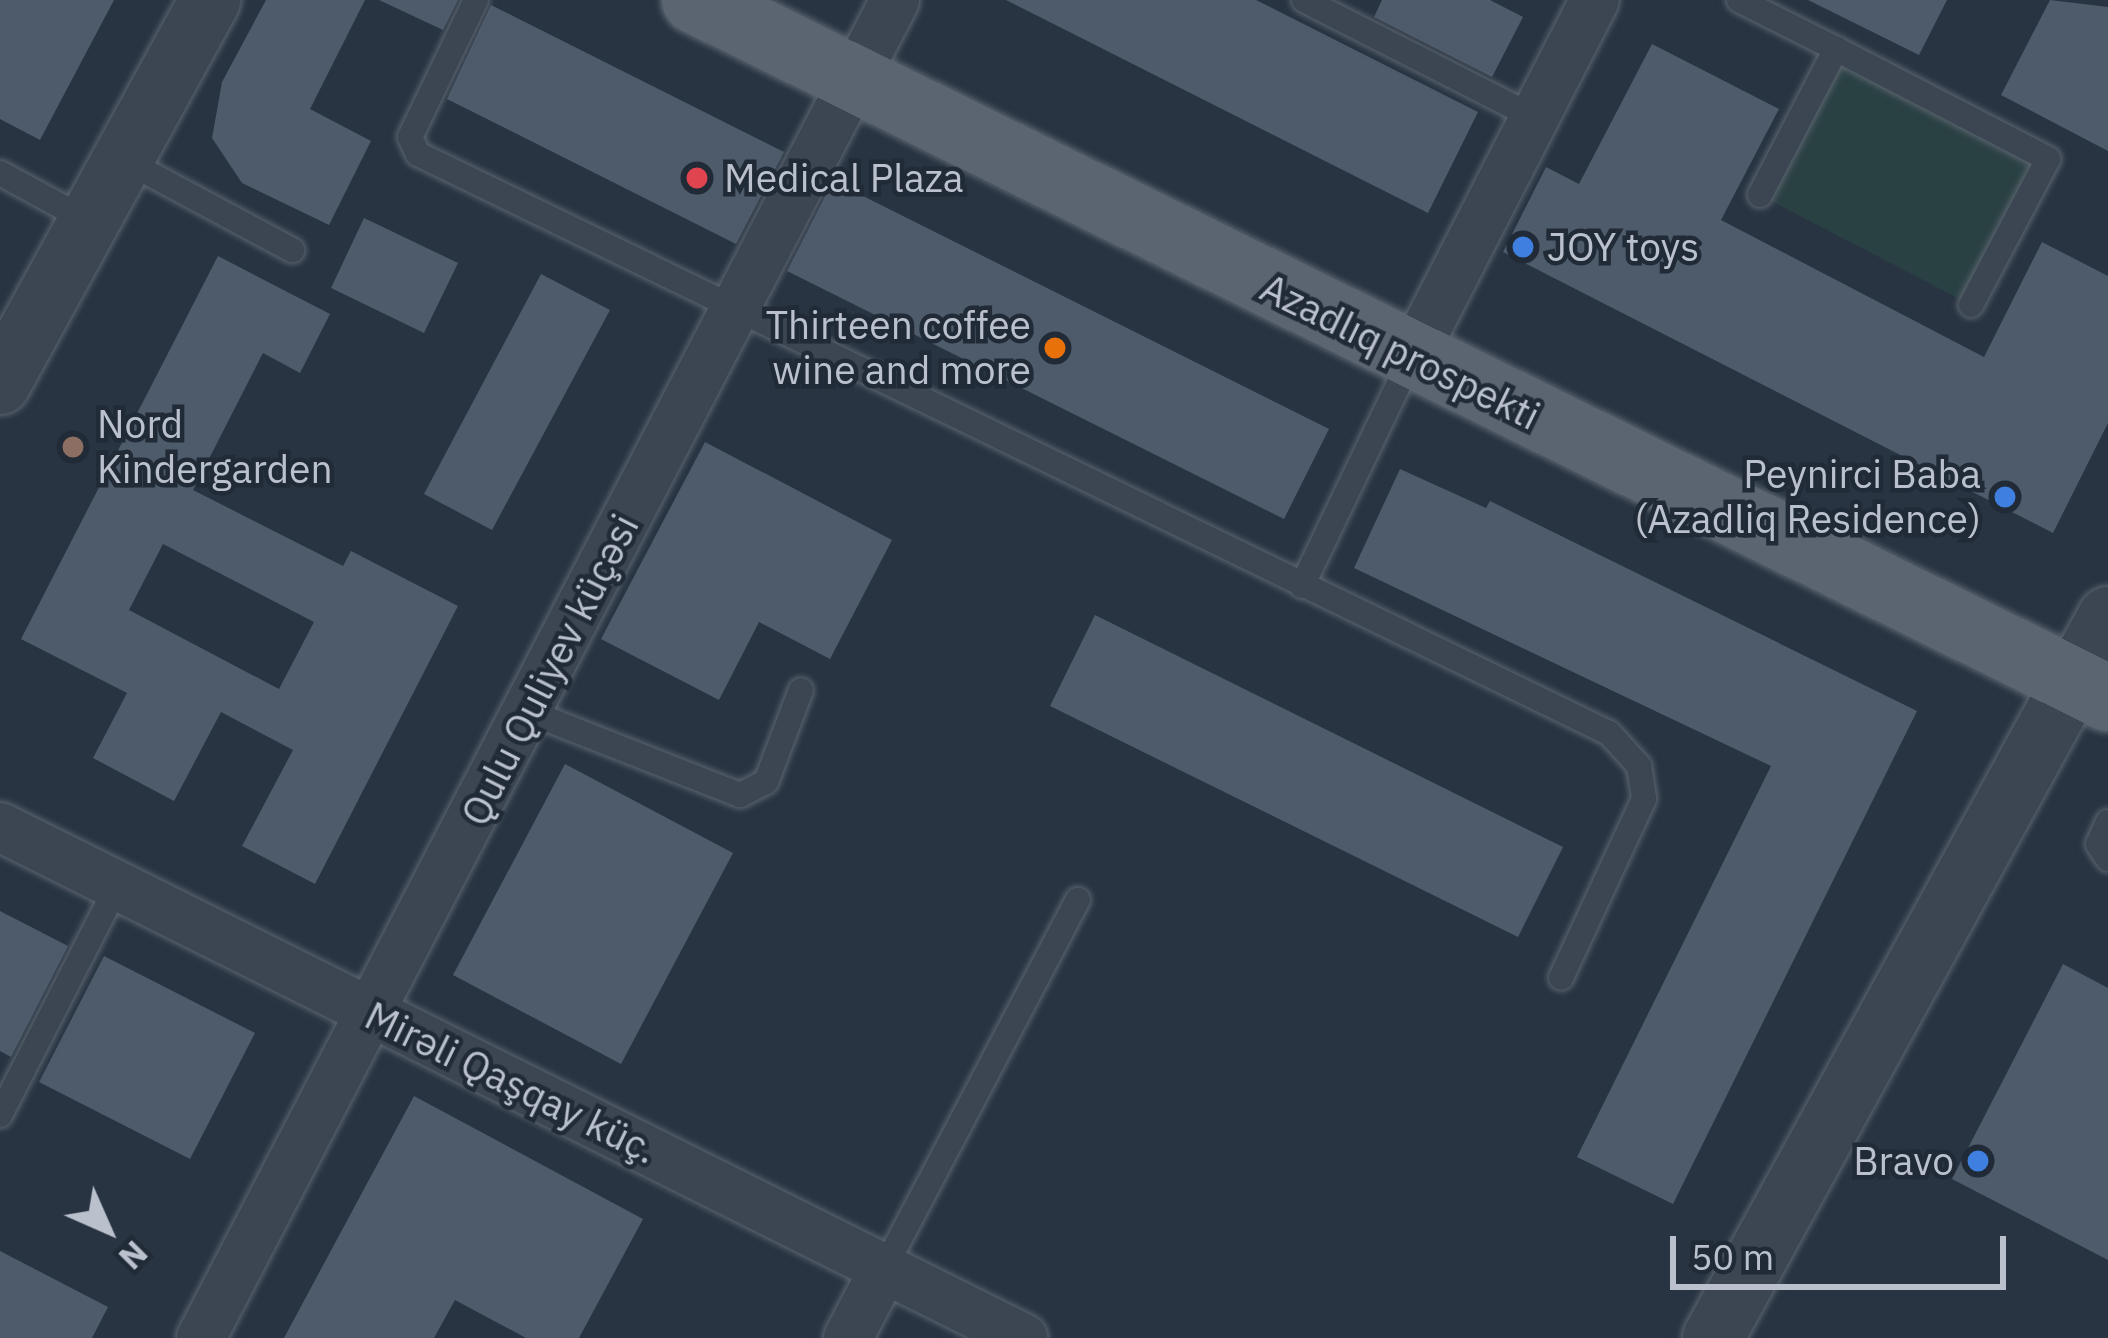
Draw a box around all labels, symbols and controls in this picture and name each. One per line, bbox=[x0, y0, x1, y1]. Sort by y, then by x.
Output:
place label: Medical Plaza bbox=[724, 155, 964, 201]
marker: Medical Plaza bbox=[681, 162, 713, 194]
place label: JOY toys bbox=[1547, 224, 1699, 270]
marker: JOY toys bbox=[1510, 234, 1536, 260]
street label: Azadlıq prospekti bbox=[1253, 264, 1547, 440]
place label: Thirteen coffee wine and more bbox=[766, 303, 1031, 394]
marker: Thirteen coffee wine and more bbox=[1042, 335, 1068, 361]
place label: Nord Kindergarden bbox=[97, 402, 333, 493]
marker: Nord Kindergarden bbox=[60, 434, 86, 460]
place label: Peynirci Baba (Azadliq Residence) bbox=[1634, 452, 1981, 543]
marker: Peynirci Baba (Azadliq Residence) bbox=[1992, 484, 2018, 510]
street label: Qulu Quliyev küçəsi bbox=[451, 507, 649, 833]
street label: Mirəli Qaşqay küç. bbox=[358, 992, 664, 1174]
place label: Bravo bbox=[1853, 1138, 1954, 1184]
marker: Bravo bbox=[1965, 1148, 1991, 1174]
north arrow bbox=[48, 1170, 168, 1290]
scale bar bbox=[1676, 1212, 2012, 1286]
text: N bbox=[110, 1232, 157, 1279]
text: 50 m bbox=[1691, 1233, 1774, 1280]

